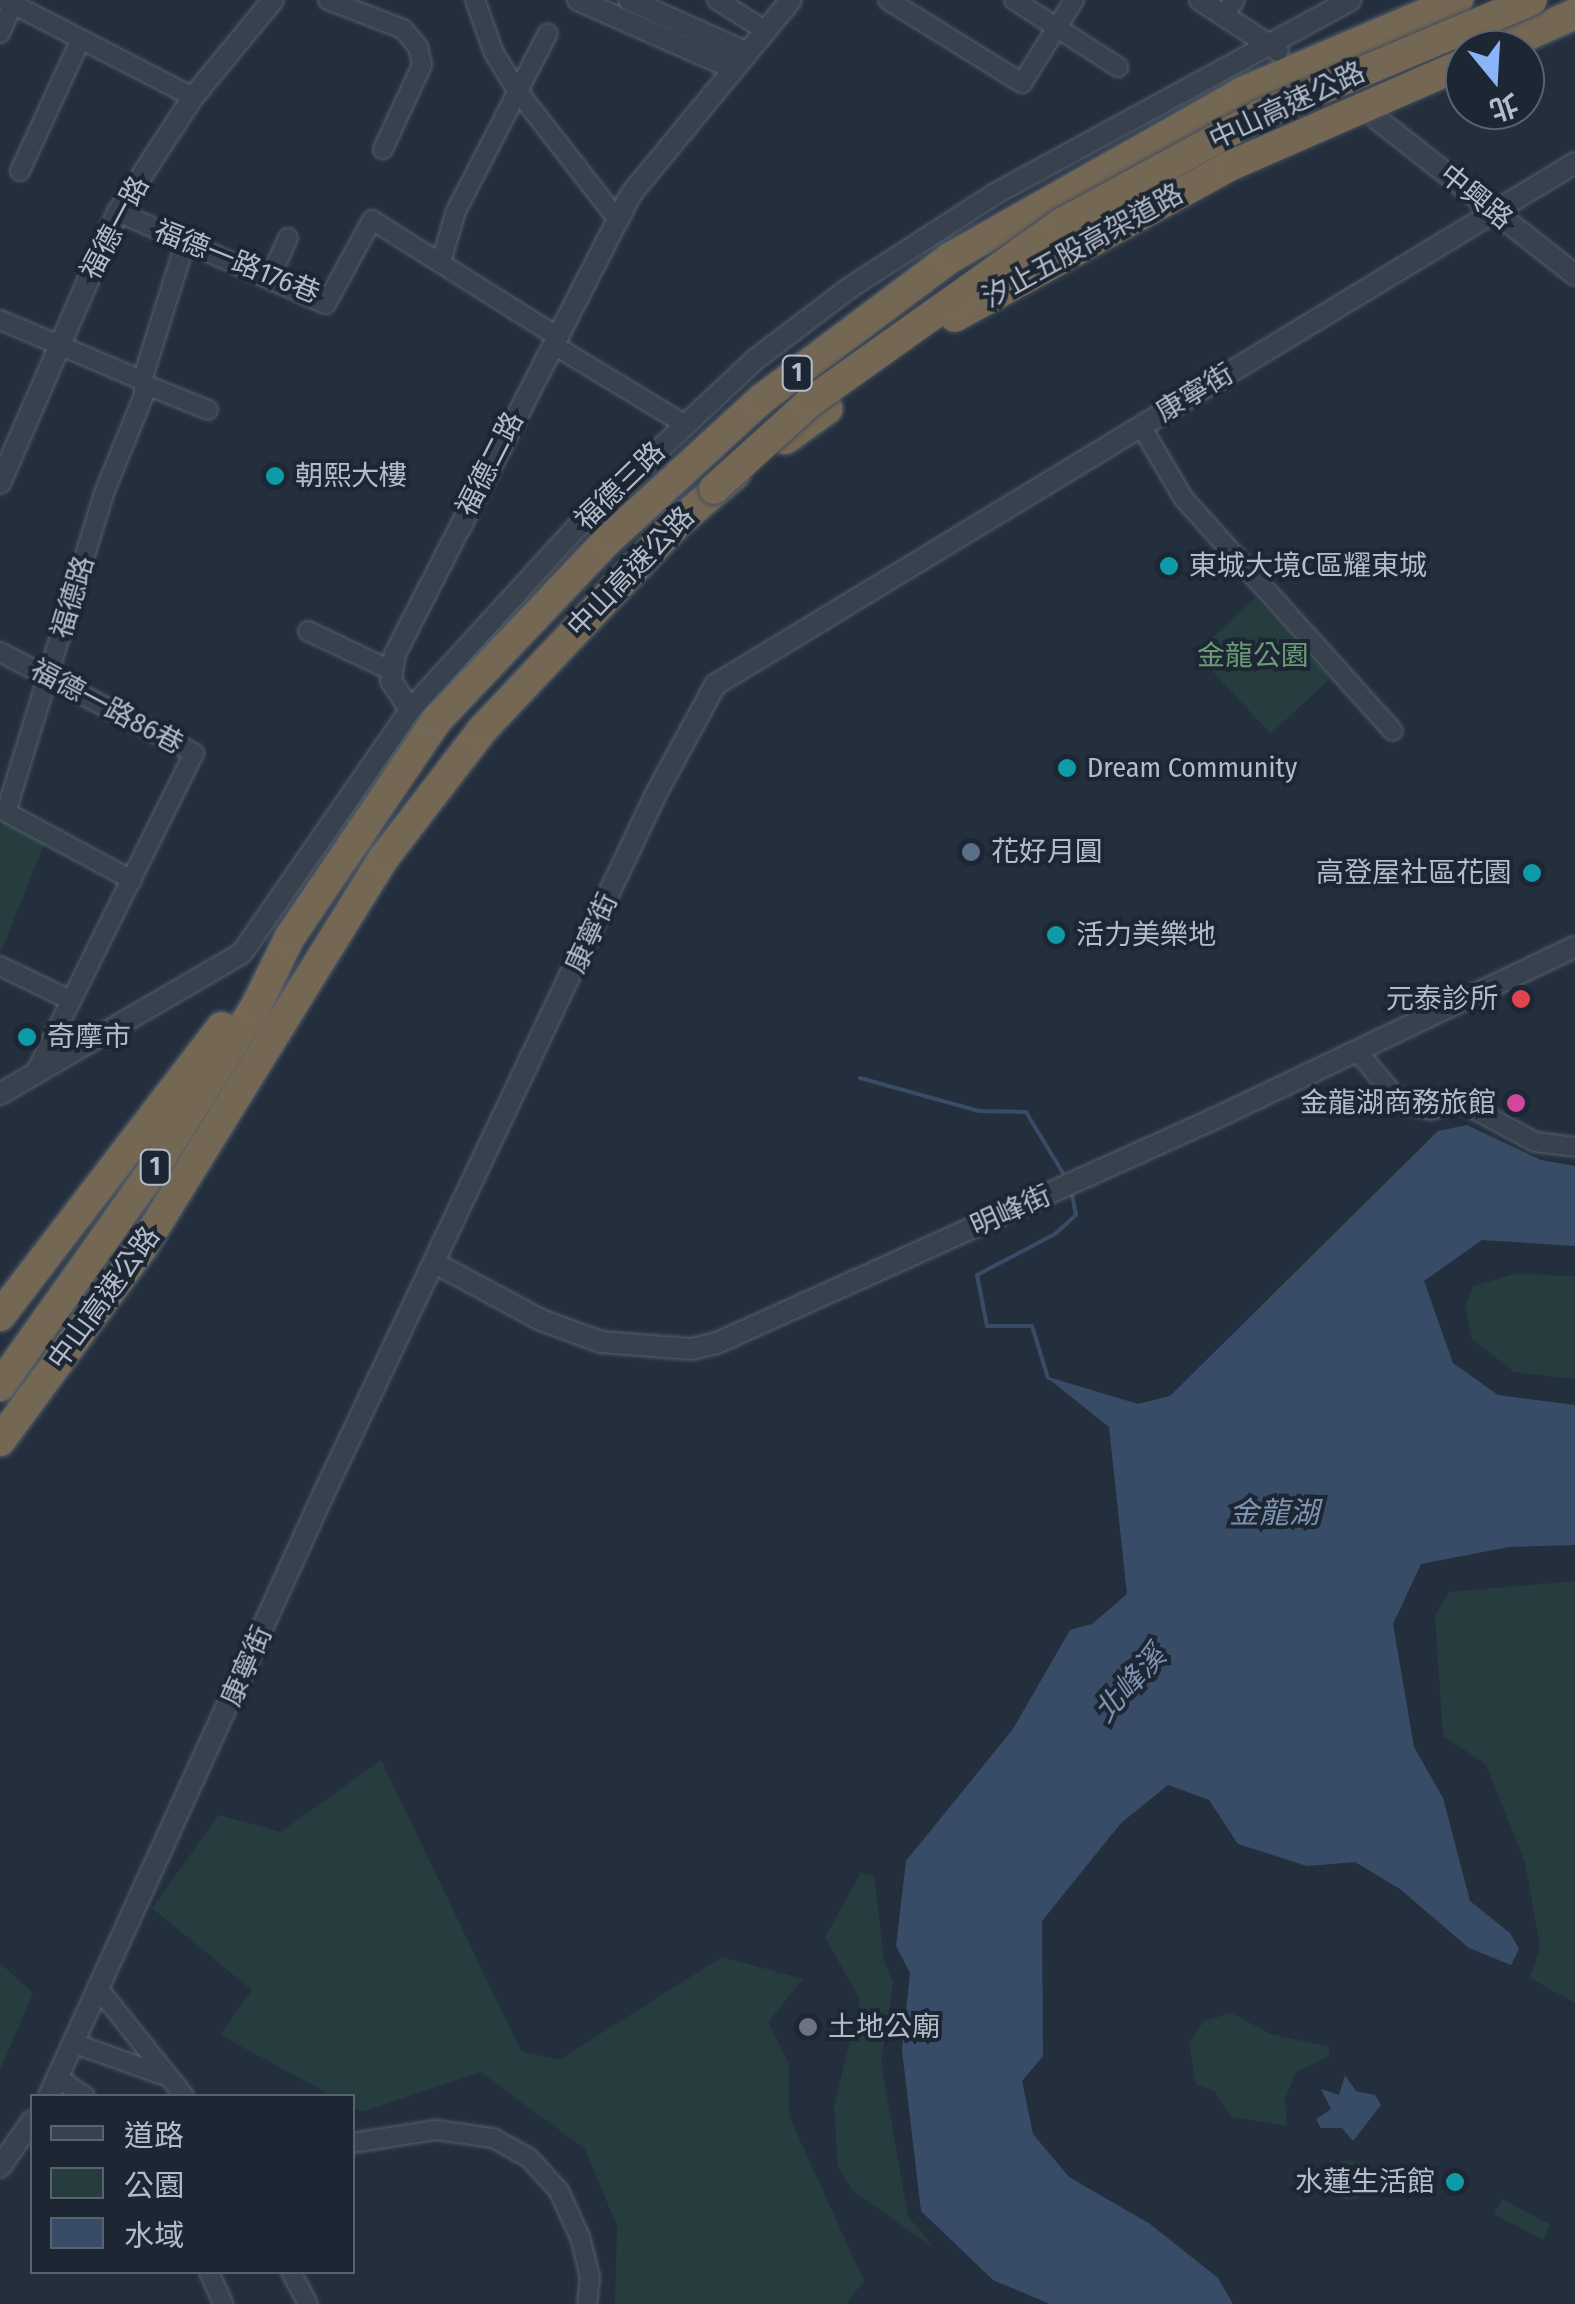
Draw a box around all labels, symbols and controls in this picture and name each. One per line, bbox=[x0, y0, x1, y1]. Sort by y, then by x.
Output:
north arrow bbox=[1445, 30, 1545, 130]
street label: 中山高速公路 bbox=[1204, 55, 1370, 157]
text: 北 bbox=[1485, 87, 1522, 127]
street label: 中興路 bbox=[1433, 158, 1519, 236]
street label: 福德一路 bbox=[74, 171, 156, 285]
street label: 汐止五股高架道路 bbox=[977, 177, 1189, 315]
street label: 福德一路176巷 bbox=[149, 214, 325, 310]
road number: 1 bbox=[780, 353, 814, 393]
street label: 康寧街 bbox=[1150, 357, 1240, 429]
street label: 福德二路 bbox=[450, 406, 530, 522]
street label: 福德三路 bbox=[568, 435, 672, 537]
place label: 朝熙大樓 bbox=[295, 459, 407, 493]
marker: 朝熙大樓 bbox=[264, 465, 286, 487]
street label: 中山高速公路 bbox=[561, 500, 701, 644]
place label: 東城大境C區耀東城 bbox=[1189, 549, 1427, 583]
street label: 福德路 bbox=[45, 552, 101, 642]
marker: 東城大境C區耀東城 bbox=[1158, 555, 1180, 577]
park label: 金龍公園 bbox=[1197, 639, 1309, 673]
street label: 福德一路86巷 bbox=[25, 653, 189, 761]
place label: Dream Community bbox=[1087, 751, 1297, 785]
marker: Dream Community bbox=[1056, 757, 1078, 779]
place label: 花好月圓 bbox=[991, 835, 1103, 869]
marker: 花好月圓 bbox=[960, 841, 982, 863]
place label: 高登屋社區花園 bbox=[1316, 856, 1512, 890]
marker: 高登屋社區花園 bbox=[1521, 862, 1543, 884]
street label: 康寧街 bbox=[559, 888, 625, 978]
place label: 活力美樂地 bbox=[1076, 918, 1216, 952]
marker: 活力美樂地 bbox=[1045, 924, 1067, 946]
place label: 元泰診所 bbox=[1386, 982, 1498, 1016]
marker: 元泰診所 bbox=[1508, 986, 1534, 1012]
place label: 奇摩市 bbox=[47, 1020, 131, 1054]
marker: 奇摩市 bbox=[16, 1026, 38, 1048]
place label: 金龍湖商務旅館 bbox=[1300, 1086, 1496, 1120]
marker: 金龍湖商務旅館 bbox=[1505, 1092, 1527, 1114]
road number: 1 bbox=[138, 1147, 172, 1187]
street label: 明峰街 bbox=[966, 1179, 1056, 1243]
street label: 中山高速公路 bbox=[41, 1220, 167, 1376]
water label: 金龍湖 bbox=[1229, 1495, 1319, 1531]
street label: 康寧街 bbox=[215, 1621, 279, 1711]
water label: 北峰溪 bbox=[1087, 1639, 1173, 1729]
place label: 土地公廟 bbox=[828, 2010, 940, 2044]
marker: 土地公廟 bbox=[797, 2016, 819, 2038]
legend bbox=[30, 2094, 355, 2274]
text: 道路 bbox=[124, 2118, 184, 2154]
place label: 水蓮生活館 bbox=[1295, 2165, 1435, 2199]
text: 公園 bbox=[124, 2168, 184, 2204]
marker: 水蓮生活館 bbox=[1444, 2171, 1466, 2193]
text: 水域 bbox=[124, 2218, 184, 2254]

